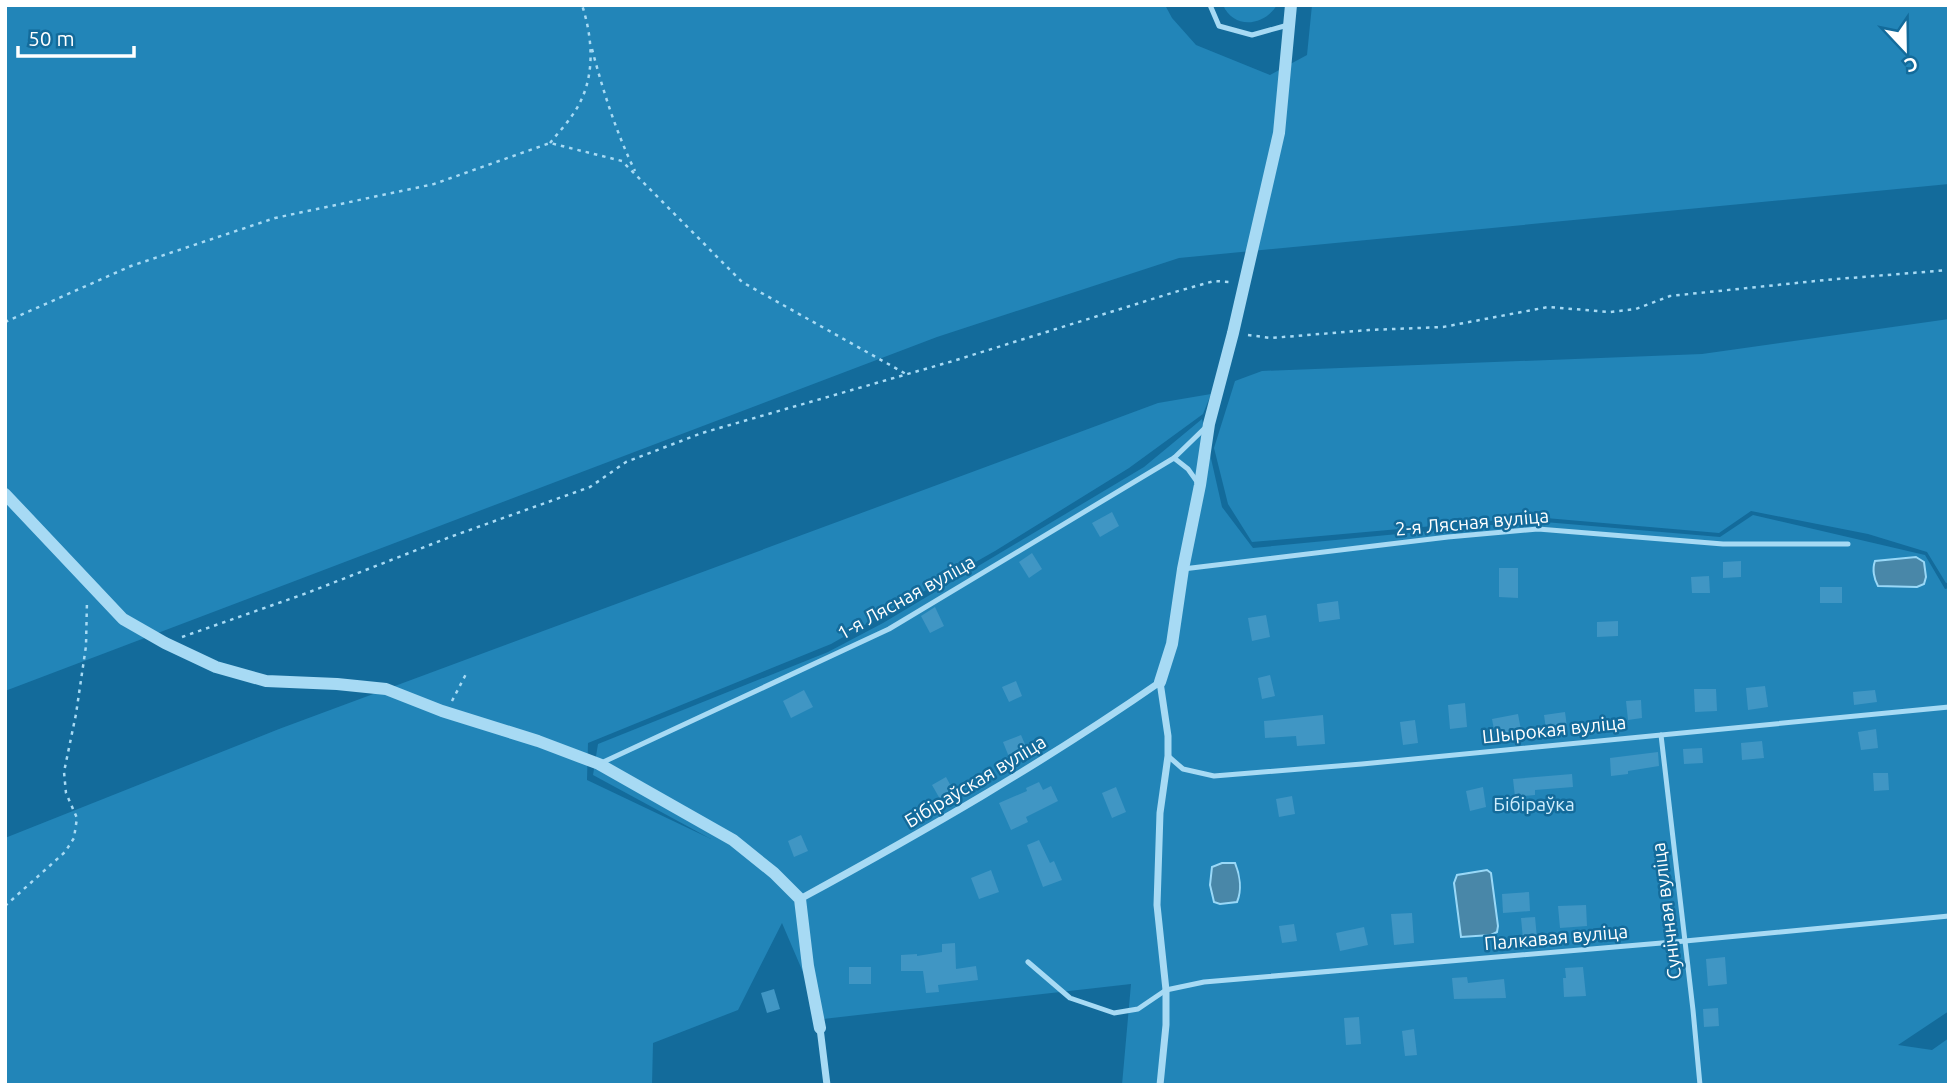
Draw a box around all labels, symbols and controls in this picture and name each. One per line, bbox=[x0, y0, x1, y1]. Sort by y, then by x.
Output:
scale bar bbox=[18, 14, 133, 58]
north arrow bbox=[1870, 14, 1940, 84]
text: 50 m bbox=[28, 26, 75, 50]
text: С bbox=[1902, 52, 1921, 77]
street label: 2-я Лясная вуліца bbox=[1394, 504, 1550, 540]
street label: 1-я Лясная вуліца bbox=[833, 550, 979, 644]
street label: Шырокая вуліца bbox=[1481, 710, 1627, 748]
street label: Бібіраўская вуліца bbox=[900, 730, 1050, 832]
park label: Бібіраўка bbox=[1493, 793, 1575, 815]
street label: Сунічная вуліца bbox=[1647, 841, 1685, 981]
street label: Палкавая вуліца bbox=[1483, 920, 1629, 954]

